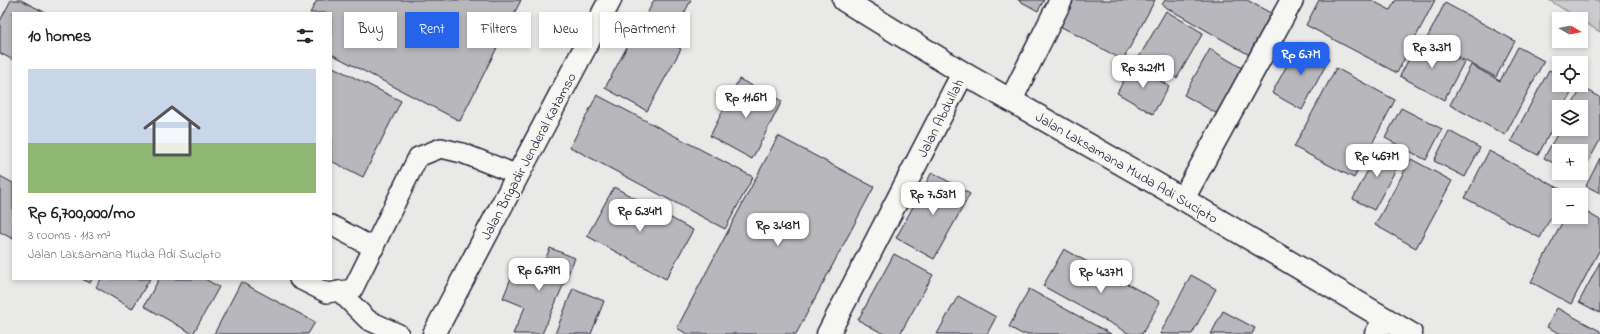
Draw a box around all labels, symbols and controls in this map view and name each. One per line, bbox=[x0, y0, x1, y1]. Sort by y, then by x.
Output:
chip: Buy bbox=[344, 12, 397, 48]
chip: Rent bbox=[405, 12, 459, 48]
chip: Filters bbox=[467, 12, 531, 48]
chip: New bbox=[539, 12, 592, 48]
chip: Apartment bbox=[600, 12, 690, 48]
north arrow bbox=[1552, 12, 1588, 48]
map controls bbox=[1552, 12, 1588, 224]
text: 10 homes bbox=[28, 24, 91, 49]
icon: filters bbox=[294, 25, 316, 47]
pin: Rp 3.3M bbox=[1395, 35, 1469, 69]
text: Rp 3.3M bbox=[1413, 38, 1451, 57]
pin: Rp 6.7M bbox=[1264, 42, 1338, 76]
text: Rp 6.7M bbox=[1281, 45, 1321, 64]
pin: Rp 3.21M bbox=[1102, 55, 1184, 89]
button: locate bbox=[1552, 56, 1588, 92]
text: Rp 3.21M bbox=[1121, 58, 1165, 77]
street label: Jalan Brigadir Jenderal Katamso bbox=[476, 69, 583, 245]
street label: Jalan Abdullah bbox=[913, 76, 970, 162]
pin: Rp 11.6M bbox=[705, 85, 787, 119]
text: Rp 11.6M bbox=[725, 88, 767, 107]
icon: home bbox=[136, 95, 208, 167]
button: layers bbox=[1552, 100, 1588, 136]
street label: Jalan Laksamana Muda Adi Sucipto bbox=[1031, 107, 1221, 229]
pin: Rp 4.67M bbox=[1336, 144, 1418, 178]
button: + bbox=[1552, 144, 1588, 180]
text: Rp 4.67M bbox=[1355, 147, 1399, 166]
pin: Rp 7.53M bbox=[892, 182, 974, 216]
text: Rp 7.53M bbox=[910, 185, 956, 204]
button: − bbox=[1552, 188, 1588, 224]
pin: Rp 6.34M bbox=[599, 199, 681, 233]
text: Rp 6,700,000/mo bbox=[28, 201, 135, 226]
text: Rp 6.34M bbox=[618, 202, 662, 221]
pin: Rp 3.43M bbox=[737, 213, 819, 247]
text: Rp 3.43M bbox=[756, 216, 800, 235]
text: 3 rooms · 113 m² bbox=[28, 226, 111, 245]
text: Jalan Laksamana Muda Adi Sucipto bbox=[28, 245, 221, 264]
pin: Rp 6.79M bbox=[498, 258, 580, 292]
pin: Rp 4.37M bbox=[1060, 260, 1142, 294]
text: Rp 6.79M bbox=[517, 261, 561, 280]
text: Rp 4.37M bbox=[1079, 263, 1123, 282]

